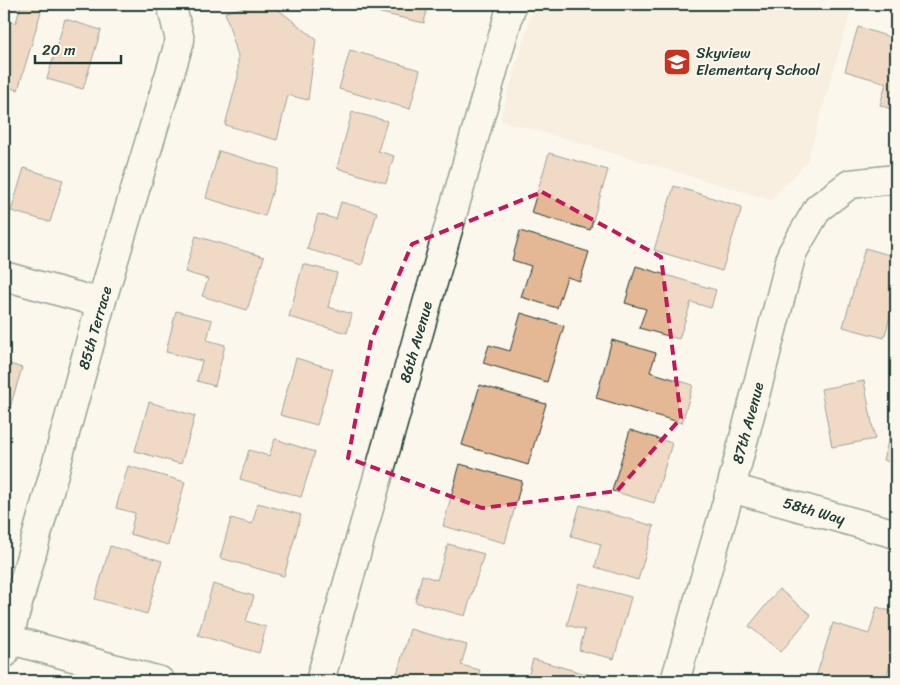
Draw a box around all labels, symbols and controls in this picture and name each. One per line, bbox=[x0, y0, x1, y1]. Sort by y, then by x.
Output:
scale bar bbox=[35, 32, 121, 64]
text: 20 m bbox=[42, 37, 76, 63]
place label: Skyview Elementary School bbox=[696, 40, 821, 83]
school or university icon: Skyview Elementary School bbox=[662, 47, 692, 77]
street label: 85th Terrace bbox=[71, 283, 119, 373]
street label: 86th Avenue bbox=[392, 298, 440, 386]
street label: 87th Avenue bbox=[725, 379, 771, 467]
street label: 58th Way bbox=[780, 490, 848, 532]

